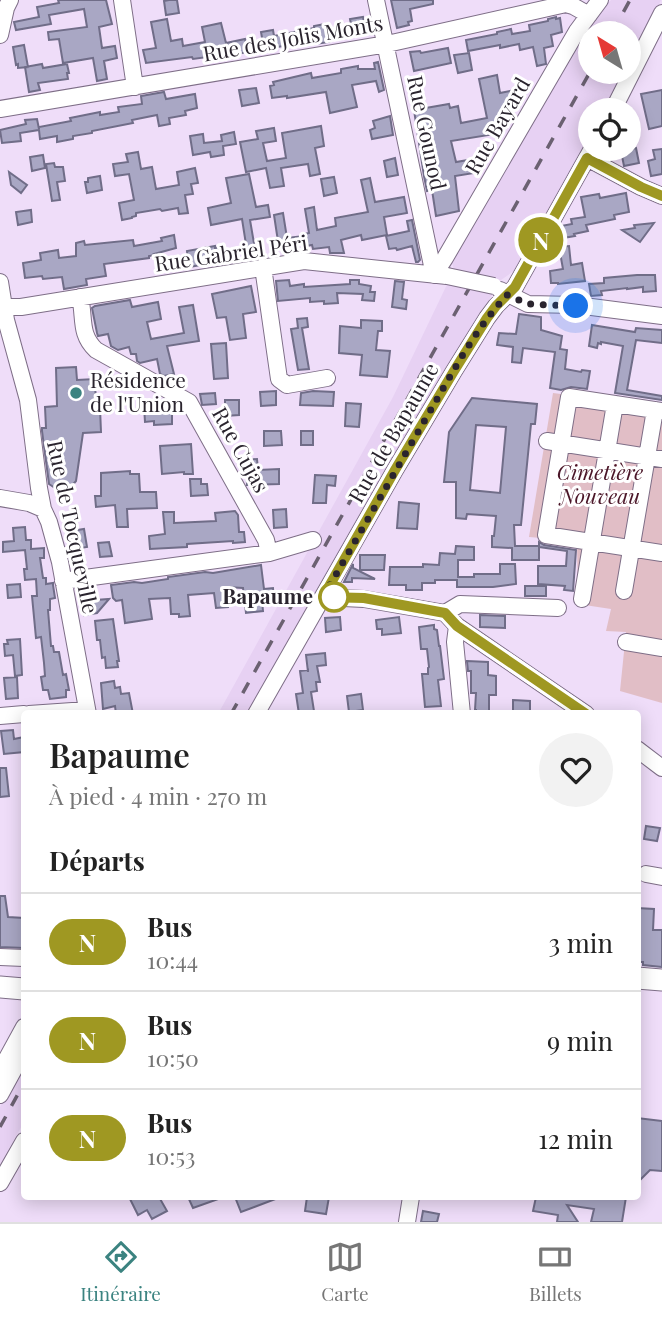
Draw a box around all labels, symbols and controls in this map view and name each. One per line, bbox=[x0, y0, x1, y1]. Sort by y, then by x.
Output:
street label: Rue des Jolis Monts bbox=[200, 7, 385, 67]
north arrow bbox=[578, 21, 640, 84]
map controls bbox=[578, 21, 641, 161]
street label: Rue Bayard bbox=[457, 72, 535, 178]
street label: Rue Gounod bbox=[402, 73, 454, 192]
button: locate bbox=[578, 98, 641, 161]
line badge: N bbox=[518, 217, 564, 263]
text: N bbox=[532, 224, 550, 256]
street label: Rue Gabriel Péri bbox=[152, 227, 309, 277]
your location bbox=[558, 288, 593, 323]
street label: Rue de Bapaume bbox=[341, 357, 444, 507]
place label: Résidence de l'Union bbox=[90, 365, 186, 417]
marker: Résidence de l'Union bbox=[68, 385, 84, 401]
street label: Rue Cujas bbox=[207, 401, 277, 497]
street label: Rue de Tocqueville bbox=[42, 437, 106, 616]
park label: Cimetière Nouveau bbox=[557, 457, 643, 509]
place label: Bapaume bbox=[222, 581, 313, 609]
marker: Bapaume bbox=[319, 582, 349, 612]
text: Bapaume bbox=[49, 732, 190, 776]
button: heart bbox=[539, 733, 613, 807]
text: À pied · 4 min · 270 m bbox=[49, 780, 267, 811]
text: Départs bbox=[49, 843, 145, 878]
text: Bus bbox=[147, 909, 192, 944]
text: 3 min bbox=[549, 925, 613, 960]
text: N bbox=[79, 926, 96, 958]
text: 10:44 bbox=[147, 944, 198, 975]
text: Bus bbox=[147, 1007, 192, 1042]
text: 9 min bbox=[547, 1023, 613, 1058]
text: N bbox=[79, 1024, 96, 1056]
text: 10:50 bbox=[147, 1042, 199, 1073]
text: Bus bbox=[147, 1105, 192, 1140]
text: 12 min bbox=[538, 1121, 613, 1156]
text: N bbox=[79, 1122, 96, 1154]
text: 10:53 bbox=[147, 1140, 195, 1171]
tab: Itinéraire bbox=[80, 1238, 161, 1306]
tab: Carte bbox=[321, 1238, 369, 1306]
tab: Billets bbox=[529, 1238, 582, 1306]

